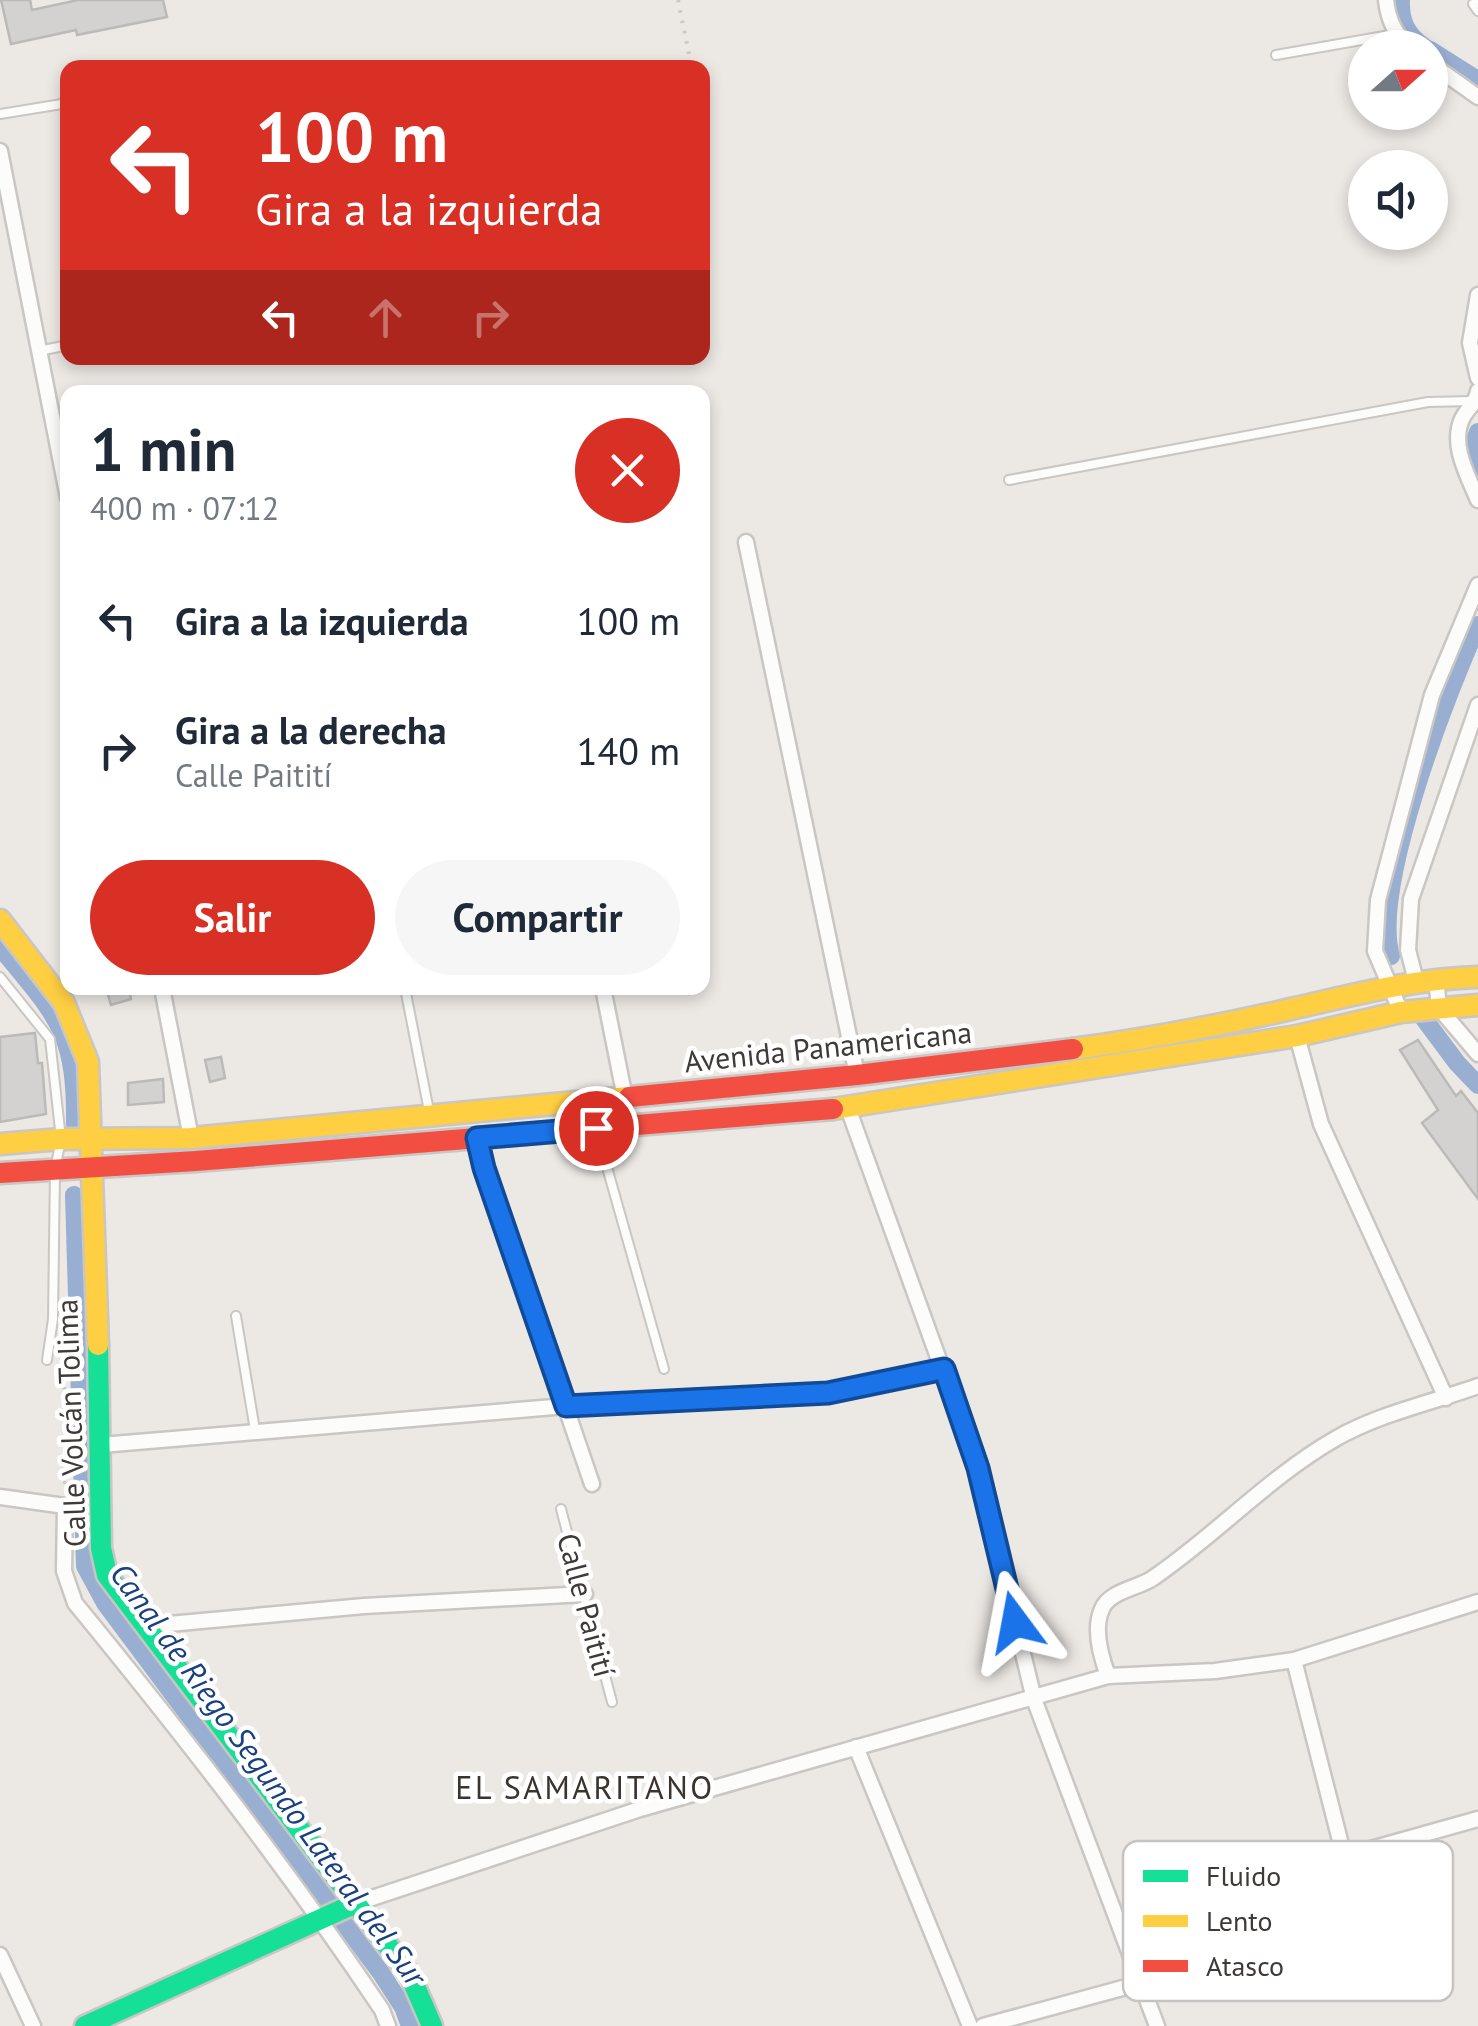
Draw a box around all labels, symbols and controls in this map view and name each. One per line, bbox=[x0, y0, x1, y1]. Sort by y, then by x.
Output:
north arrow bbox=[1348, 30, 1448, 130]
map controls bbox=[1348, 30, 1448, 250]
text: 100 m bbox=[255, 91, 448, 181]
icon: left bbox=[90, 100, 220, 230]
button: sound bbox=[1348, 150, 1448, 250]
text: Gira a la izquierda bbox=[255, 179, 603, 237]
icon: left bbox=[253, 290, 308, 345]
icon: ahead bbox=[358, 290, 413, 345]
icon: right bbox=[463, 290, 518, 345]
text: 1 min bbox=[90, 410, 236, 488]
button: close bbox=[575, 418, 680, 523]
text: 400 m · 07:12 bbox=[90, 487, 279, 529]
icon: left bbox=[90, 593, 145, 648]
text: Gira a la izquierda bbox=[175, 596, 469, 645]
text: 100 m bbox=[577, 596, 680, 645]
text: Gira a la derecha bbox=[175, 705, 447, 754]
icon: right bbox=[90, 723, 145, 778]
text: 140 m bbox=[577, 726, 680, 775]
text: Calle Paitití bbox=[175, 754, 332, 796]
button: Salir bbox=[90, 860, 375, 975]
button: Compartir bbox=[395, 860, 680, 975]
street label: Avenida Panamericana bbox=[682, 1012, 974, 1080]
pin bbox=[554, 1086, 639, 1171]
icon: arrive bbox=[569, 1101, 624, 1156]
street label: Calle Volcán Tolima bbox=[46, 1298, 94, 1548]
street label: Calle Paitití bbox=[549, 1529, 625, 1681]
water label: Canal de Riego Segundo Lateral del Sur bbox=[101, 1554, 438, 1996]
position arrow bbox=[963, 1570, 1067, 1674]
district label: EL SAMARITANO bbox=[455, 1766, 715, 1808]
legend bbox=[1123, 1841, 1453, 2001]
text: Fluido bbox=[1206, 1857, 1281, 1894]
text: Lento bbox=[1206, 1902, 1273, 1939]
text: Atasco bbox=[1206, 1947, 1284, 1984]

